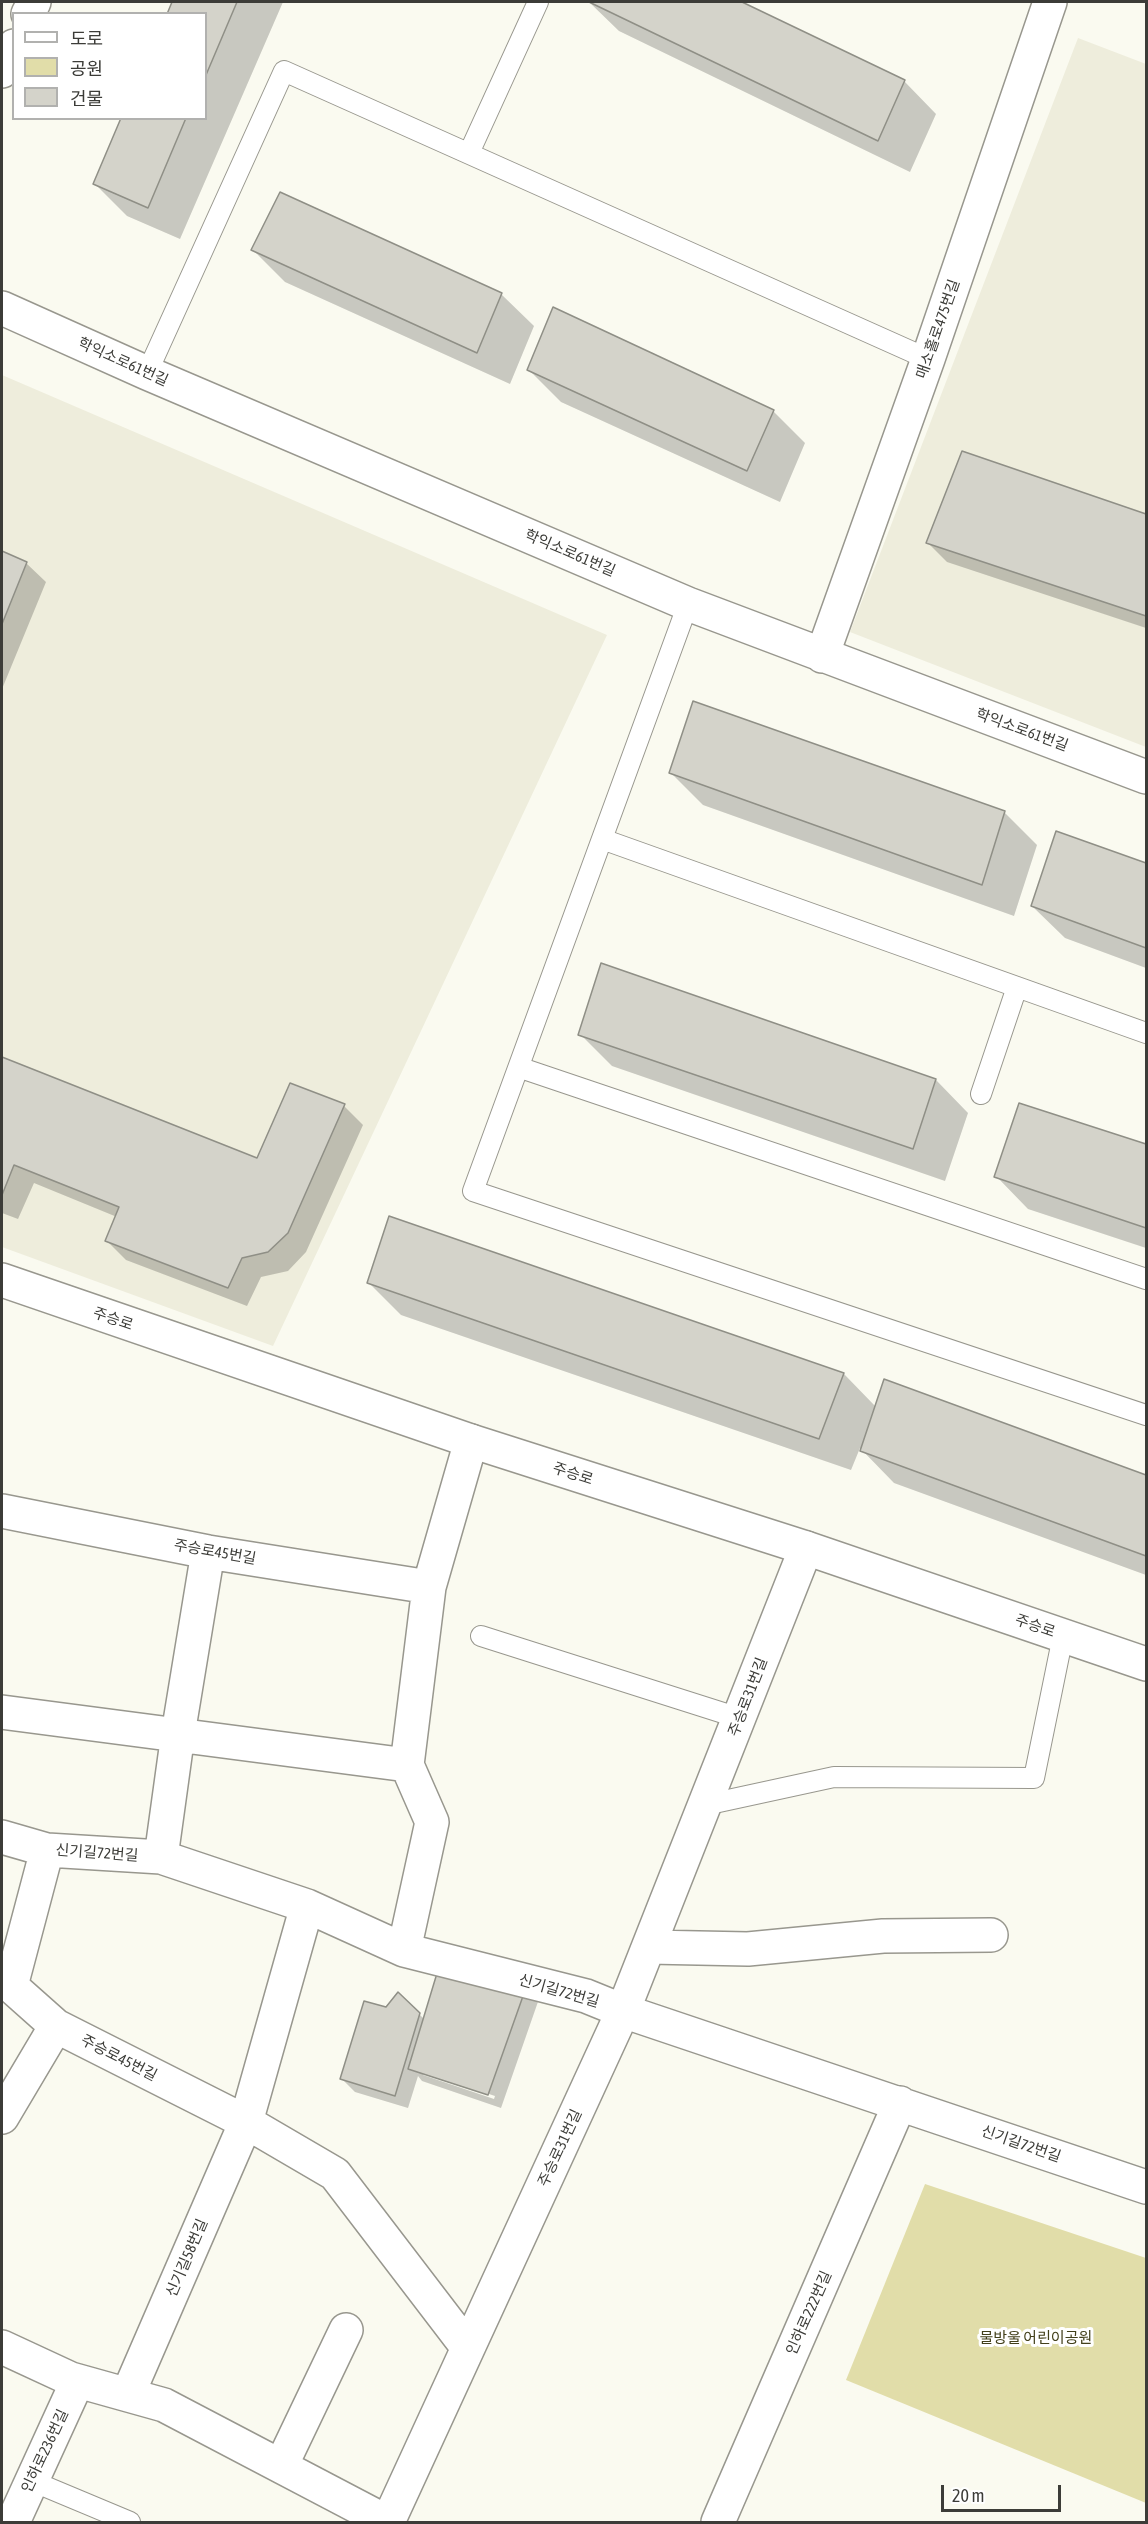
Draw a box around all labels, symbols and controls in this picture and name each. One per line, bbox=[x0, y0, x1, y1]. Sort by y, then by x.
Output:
legend bbox=[12, 12, 207, 120]
text: 도로 bbox=[70, 28, 103, 49]
text: 공원 bbox=[70, 58, 103, 79]
text: 건물 bbox=[70, 88, 103, 109]
street label: 매소홀로475번길 bbox=[913, 277, 963, 381]
street label: 학익소로61번길 bbox=[75, 334, 171, 390]
street label: 학익소로61번길 bbox=[522, 526, 618, 580]
street label: 학익소로61번길 bbox=[973, 705, 1071, 755]
street label: 주승로 bbox=[90, 1304, 136, 1334]
street label: 주승로 bbox=[551, 1459, 595, 1489]
street label: 주승로45번길 bbox=[173, 1536, 257, 1568]
street label: 주승로 bbox=[1012, 1611, 1058, 1641]
street label: 주승로31번길 bbox=[725, 1655, 771, 1739]
street label: 신기길72번길 bbox=[55, 1841, 139, 1865]
street label: 신기길72번길 bbox=[517, 1971, 601, 2011]
street label: 주승로45번길 bbox=[78, 2031, 160, 2085]
street label: 주승로31번길 bbox=[534, 2107, 586, 2189]
street label: 신기길72번길 bbox=[979, 2122, 1063, 2166]
street label: 신기길58번길 bbox=[162, 2216, 212, 2300]
street label: 인하로222번길 bbox=[782, 2268, 836, 2358]
park label: 물방울 어린이공원 bbox=[980, 2329, 1092, 2347]
street label: 인하로236번길 bbox=[18, 2406, 72, 2496]
scale bar bbox=[944, 2473, 1064, 2511]
text: 20 m bbox=[952, 2485, 984, 2506]

